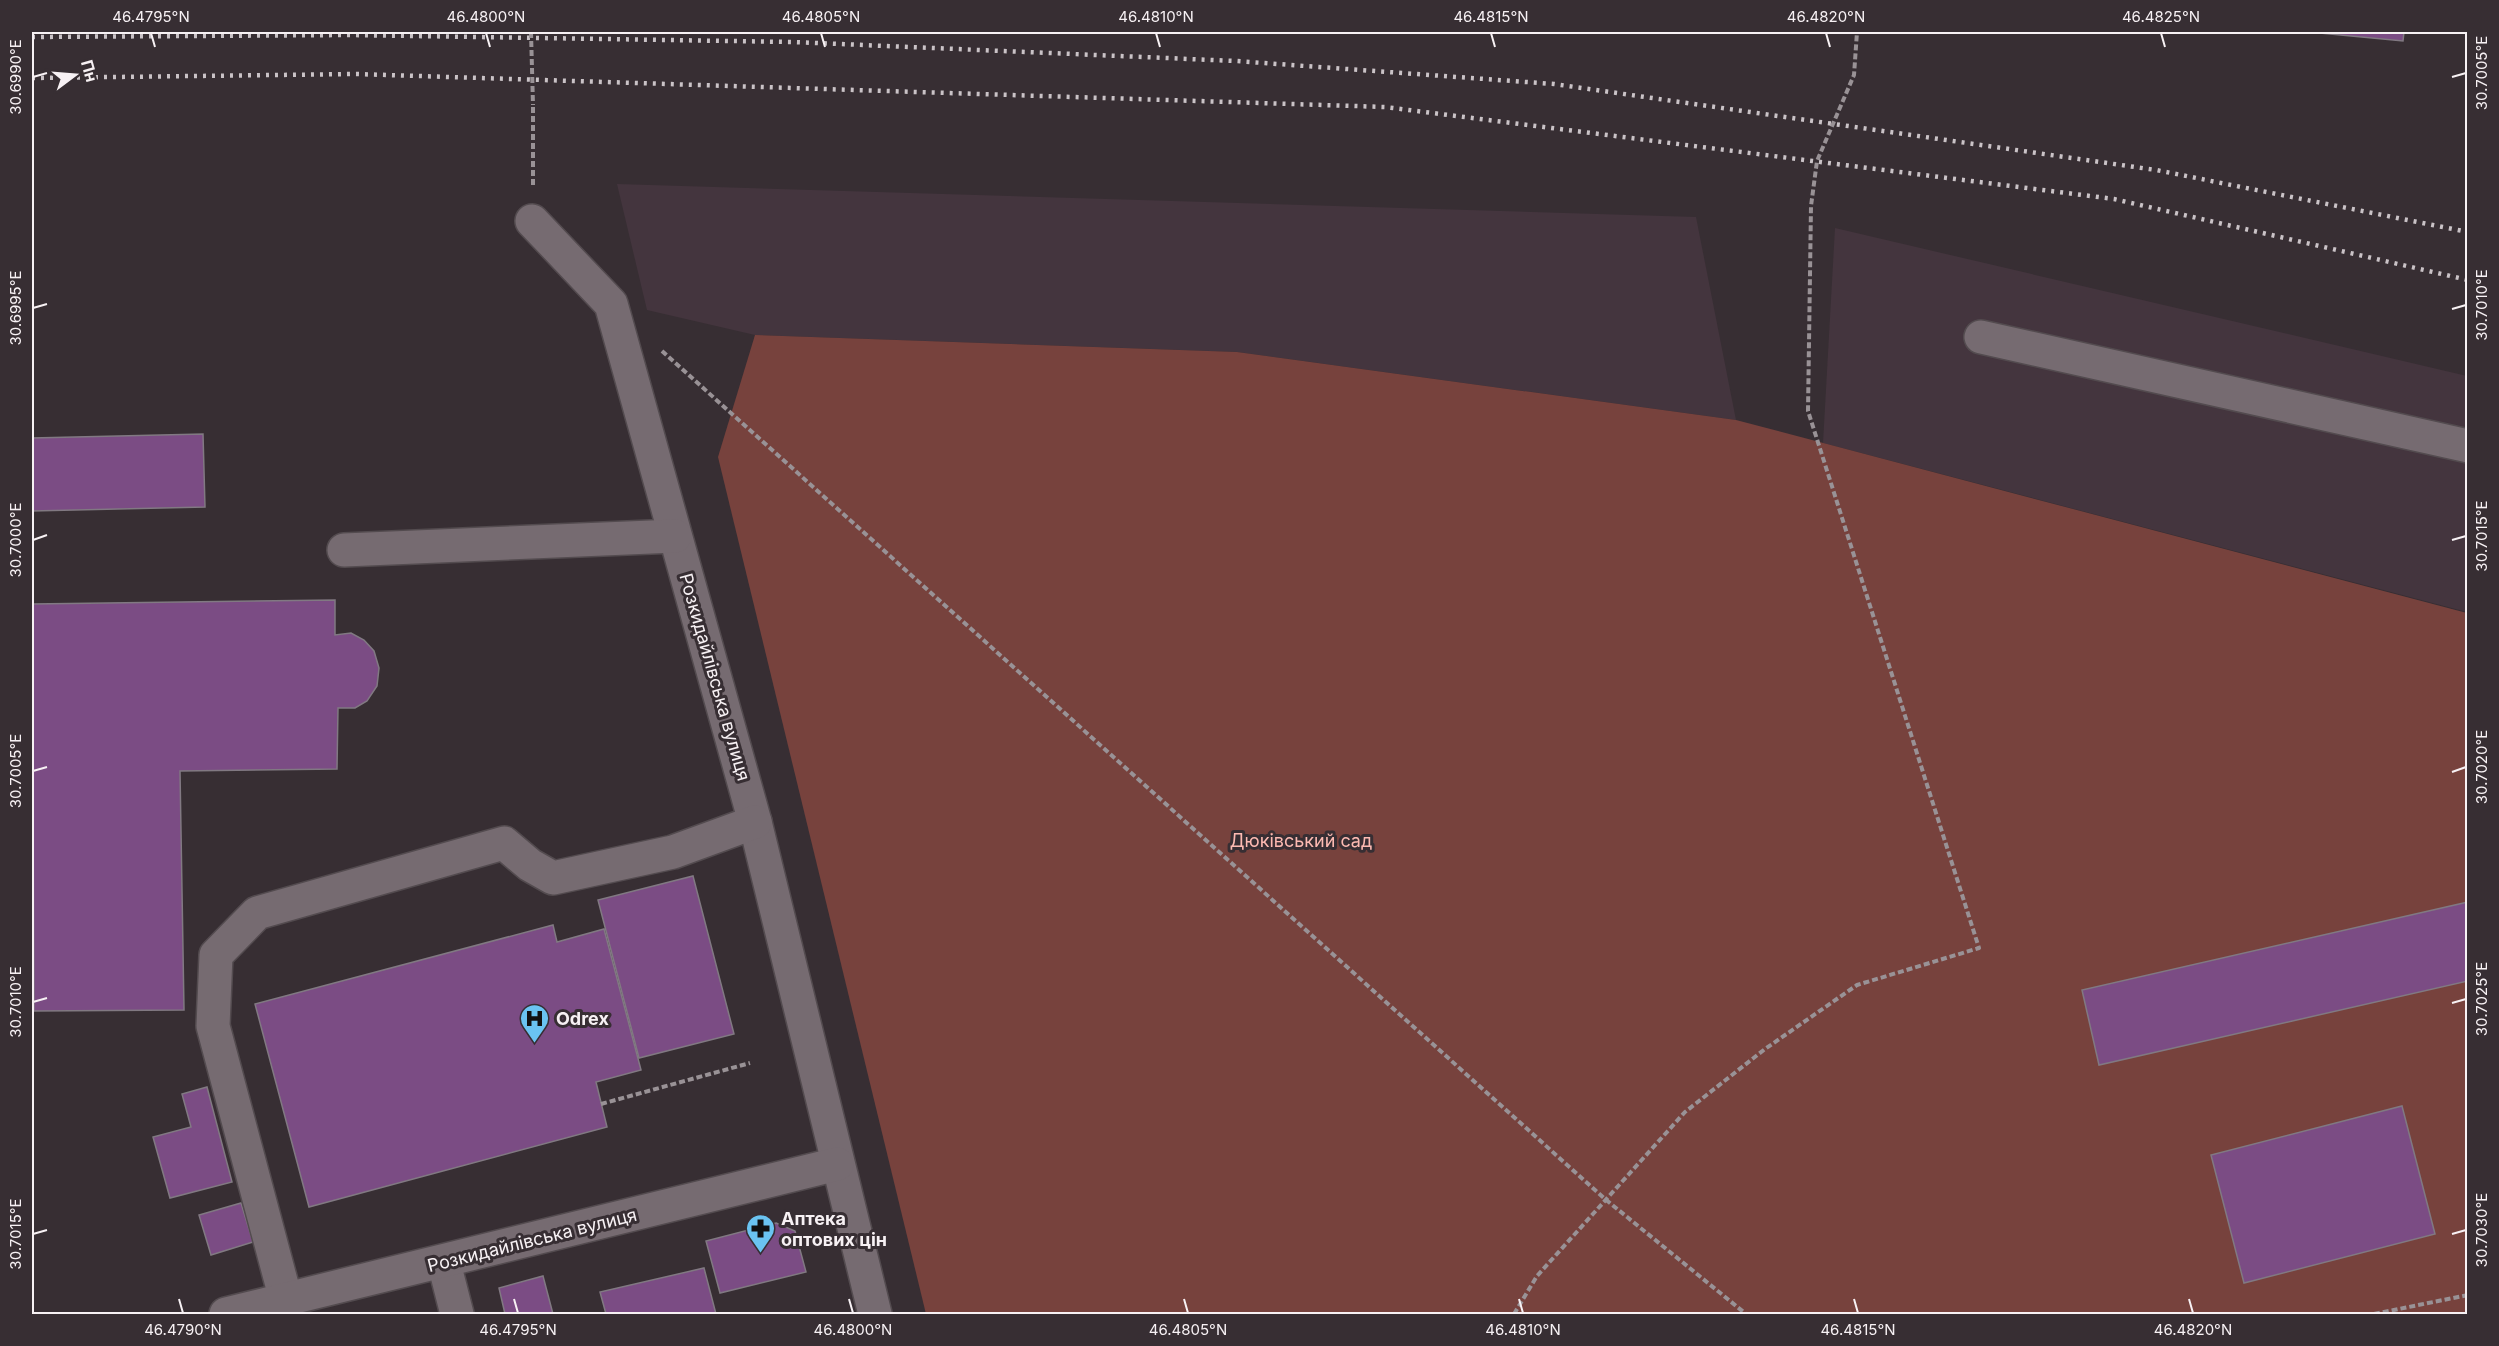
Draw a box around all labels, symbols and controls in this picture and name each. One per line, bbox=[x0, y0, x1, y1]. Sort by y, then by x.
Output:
text: 46.4795°N bbox=[112, 7, 190, 26]
text: 46.4800°N bbox=[447, 7, 525, 26]
text: 46.4805°N bbox=[782, 7, 860, 26]
text: 46.4810°N bbox=[1118, 7, 1194, 26]
text: 46.4815°N bbox=[1453, 7, 1529, 26]
text: 46.4820°N bbox=[1787, 7, 1865, 26]
text: 46.4825°N bbox=[2122, 7, 2200, 26]
text: 30.7005°E bbox=[2472, 36, 2491, 110]
text: 30.6990°E bbox=[6, 39, 25, 115]
north arrow bbox=[45, 45, 105, 105]
text: Пн bbox=[77, 58, 102, 84]
text: 30.7010°E bbox=[2472, 269, 2491, 341]
text: 30.6995°E bbox=[6, 270, 25, 346]
text: 30.7015°E bbox=[2472, 500, 2491, 572]
text: 30.7000°E bbox=[6, 503, 25, 577]
street label: Розкидайлівська вулиця bbox=[675, 571, 755, 783]
text: 30.7020°E bbox=[2472, 730, 2491, 804]
text: 30.7005°E bbox=[6, 734, 25, 808]
park label: Дюківський сад bbox=[1230, 830, 1372, 851]
text: 30.7025°E bbox=[2472, 962, 2491, 1036]
text: 30.7010°E bbox=[6, 966, 25, 1038]
hospital icon: Odrex bbox=[519, 1002, 551, 1044]
place label: Odrex bbox=[556, 1008, 609, 1029]
text: 30.7030°E bbox=[2472, 1193, 2491, 1267]
text: 30.7015°E bbox=[6, 1198, 25, 1270]
street label: Розкидайлівська вулиця bbox=[425, 1204, 639, 1276]
place label: Аптека оптових цін bbox=[781, 1208, 887, 1250]
pharmacy icon: Аптека оптових цін bbox=[744, 1212, 776, 1254]
text: 46.4790°N bbox=[144, 1320, 222, 1339]
text: 46.4795°N bbox=[479, 1320, 557, 1339]
text: 46.4800°N bbox=[814, 1320, 892, 1339]
text: 46.4805°N bbox=[1149, 1320, 1227, 1339]
text: 46.4810°N bbox=[1485, 1320, 1561, 1339]
text: 46.4815°N bbox=[1820, 1320, 1896, 1339]
text: 46.4820°N bbox=[2154, 1320, 2232, 1339]

